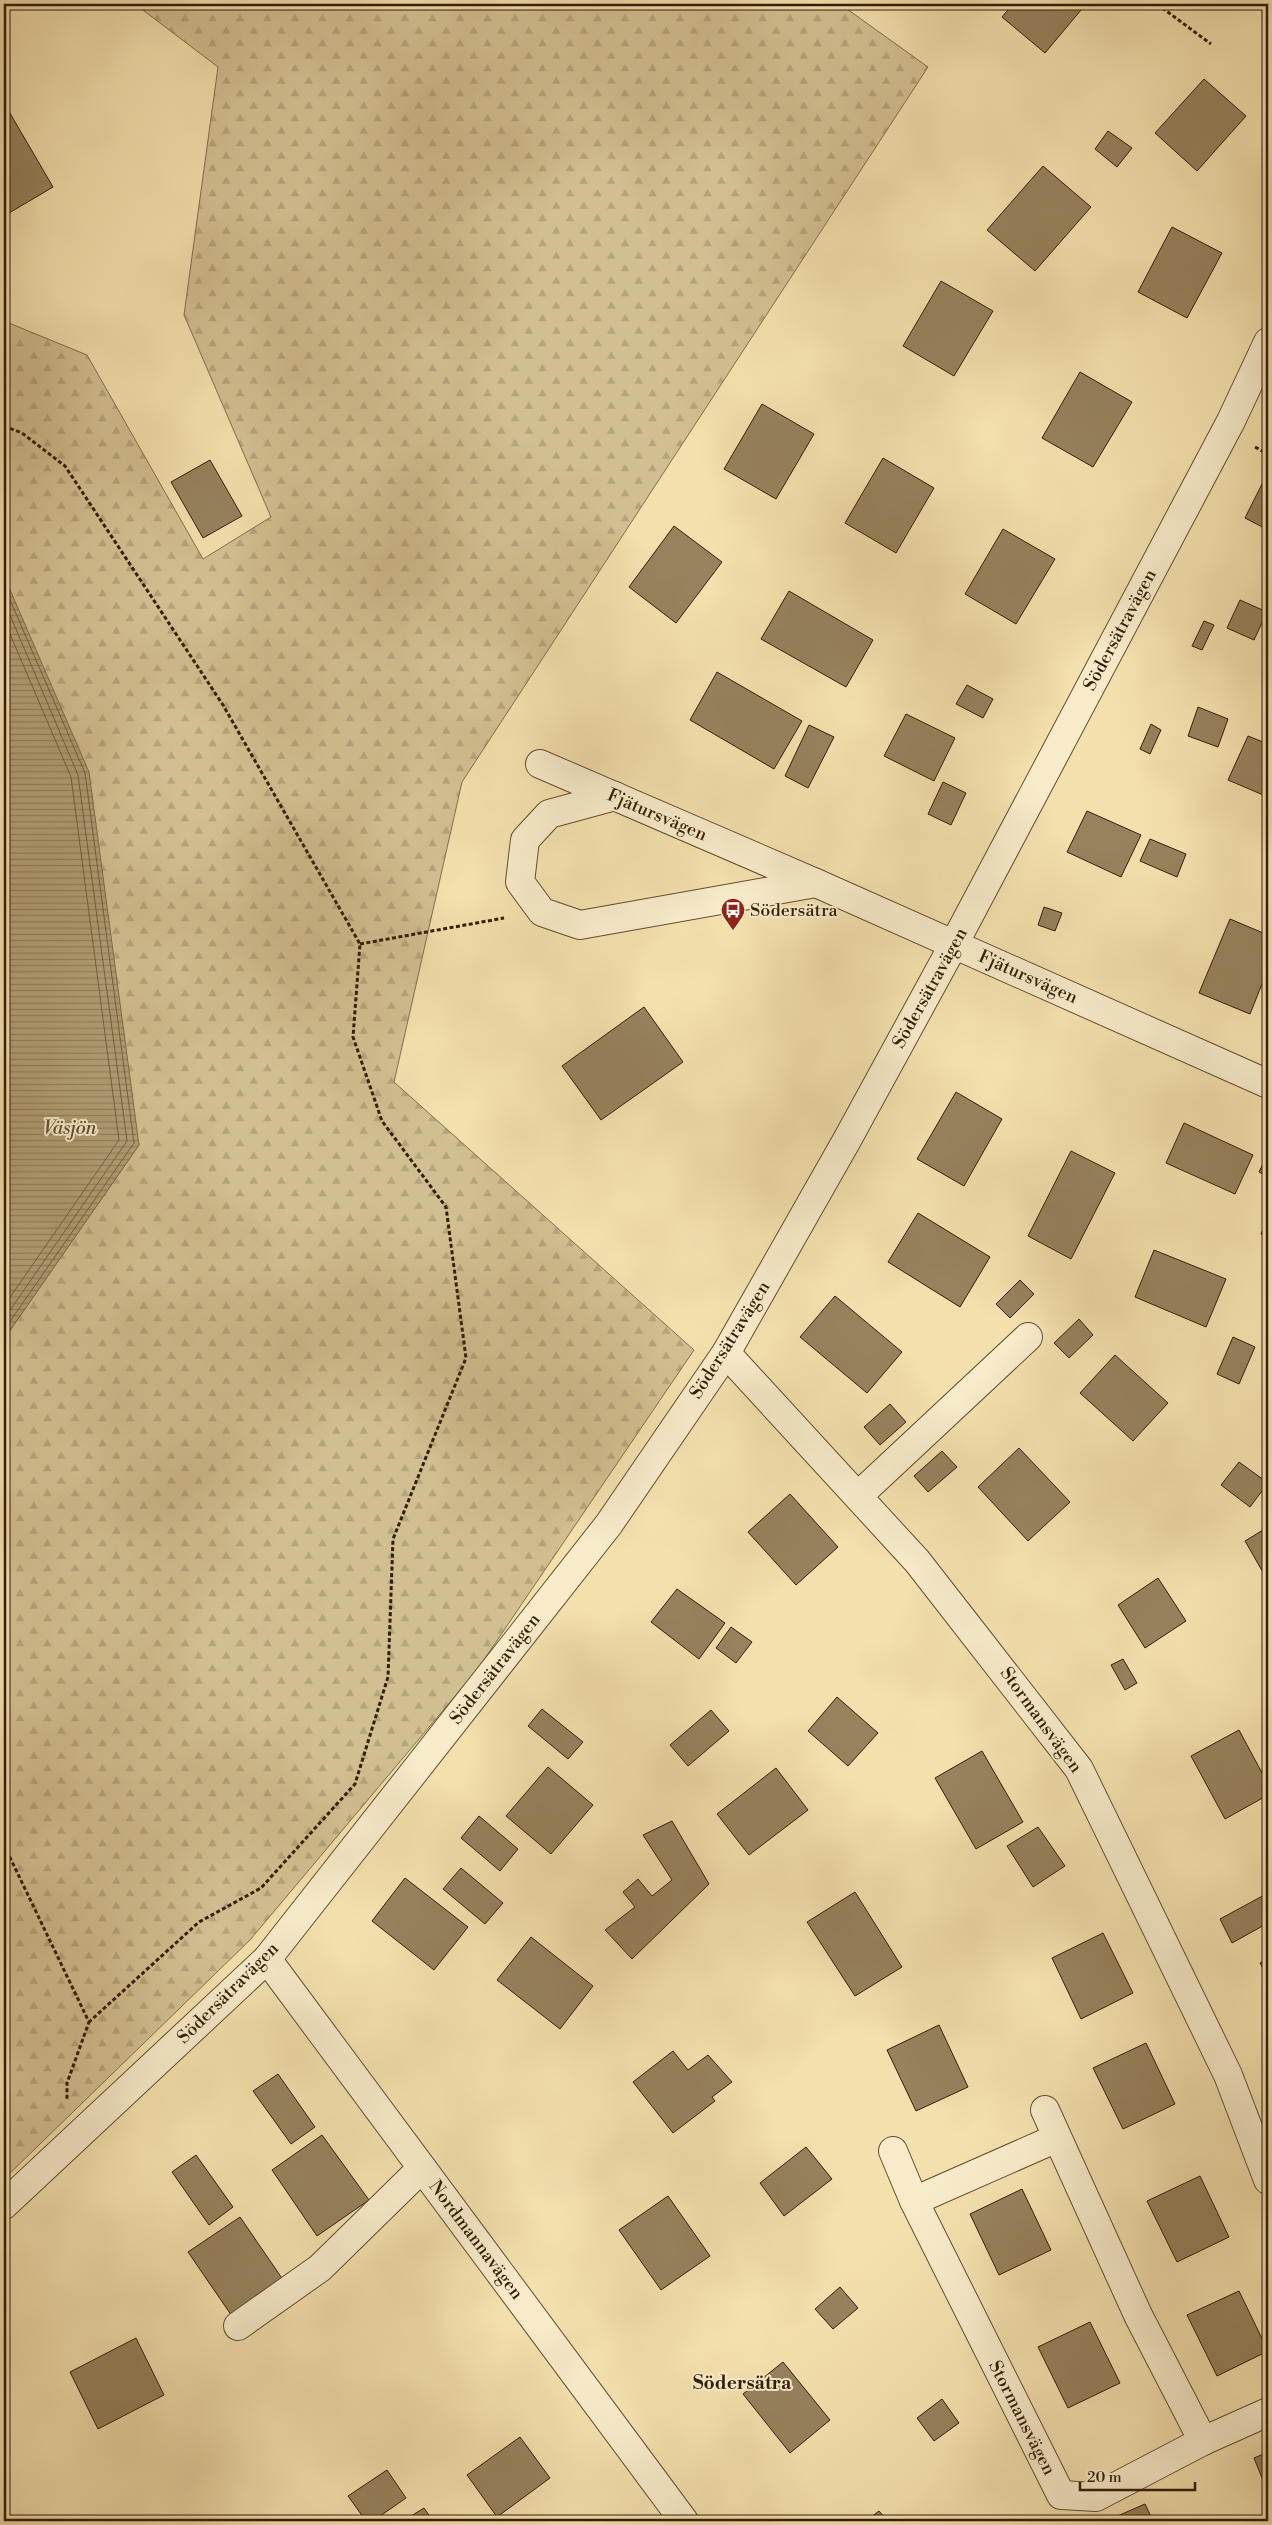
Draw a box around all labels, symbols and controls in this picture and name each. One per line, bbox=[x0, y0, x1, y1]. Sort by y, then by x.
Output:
street label: Södersätravägen bbox=[1078, 565, 1162, 695]
street label: Fjätursvägen bbox=[604, 784, 711, 846]
bus stop icon: Södersätra bbox=[720, 897, 746, 931]
place label: Södersätra bbox=[750, 899, 839, 922]
street label: Södersätravägen bbox=[887, 923, 973, 1052]
street label: Fjätursvägen bbox=[975, 945, 1081, 1009]
water label: Väsjön bbox=[44, 1116, 97, 1140]
street label: Södersätravägen bbox=[685, 1277, 776, 1403]
street label: Södersätravägen bbox=[445, 1609, 546, 1729]
street label: Stormansvägen bbox=[995, 1662, 1087, 1778]
street label: Södersätravägen bbox=[172, 1937, 284, 2049]
street label: Nordmannavägen bbox=[424, 2176, 528, 2304]
street label: Stormansvägen bbox=[983, 2357, 1061, 2479]
district label: Södersätra bbox=[693, 2371, 792, 2395]
scale bar bbox=[1080, 2460, 1194, 2492]
text: 20 m bbox=[1087, 2468, 1122, 2487]

